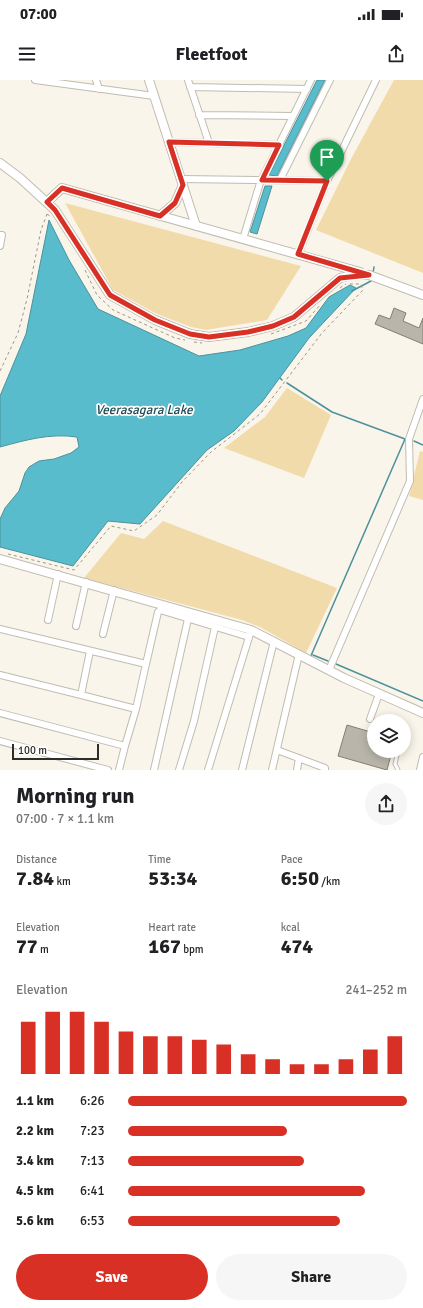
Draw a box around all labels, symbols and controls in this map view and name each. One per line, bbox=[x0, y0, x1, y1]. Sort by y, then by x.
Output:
text: 07:00 bbox=[20, 5, 57, 23]
icon: menu bbox=[16, 43, 38, 65]
text: Fleetfoot bbox=[175, 43, 248, 65]
icon: share bbox=[385, 43, 407, 65]
pin bbox=[310, 140, 344, 181]
icon: arrive bbox=[316, 146, 338, 168]
water label: Veerasagara Lake bbox=[96, 402, 194, 418]
map controls bbox=[367, 714, 411, 758]
button: layers bbox=[367, 714, 411, 758]
scale bar bbox=[12, 742, 99, 761]
text: 100 m bbox=[18, 744, 47, 757]
text: Morning run bbox=[16, 782, 135, 809]
button: share bbox=[365, 783, 407, 825]
text: 07:00 · 7 × 1.1 km bbox=[16, 811, 114, 827]
text: Distance bbox=[16, 853, 57, 866]
text: Time bbox=[148, 853, 171, 866]
text: Pace bbox=[281, 853, 303, 866]
text: 7.84 bbox=[16, 866, 54, 891]
text: 53:34 bbox=[148, 866, 197, 891]
text: 6:50 bbox=[281, 866, 319, 891]
text: km bbox=[54, 875, 71, 888]
text: /km bbox=[319, 875, 340, 888]
text: Elevation bbox=[16, 921, 60, 934]
text: Heart rate bbox=[148, 921, 196, 934]
text: kcal bbox=[281, 921, 300, 934]
text: 77 bbox=[16, 934, 38, 959]
text: 167 bbox=[148, 934, 181, 959]
text: 474 bbox=[281, 934, 313, 959]
text: m bbox=[38, 943, 49, 956]
text: bpm bbox=[181, 943, 204, 956]
text: Elevation bbox=[16, 982, 68, 998]
text: 241–252 m bbox=[345, 982, 407, 998]
text: 1.1 km bbox=[16, 1093, 54, 1109]
text: 6:26 bbox=[80, 1093, 105, 1109]
text: 2.2 km bbox=[16, 1123, 54, 1139]
text: 7:23 bbox=[80, 1123, 105, 1139]
text: 3.4 km bbox=[16, 1153, 54, 1169]
text: 7:13 bbox=[80, 1153, 105, 1169]
text: 4.5 km bbox=[16, 1183, 54, 1199]
text: 6:41 bbox=[80, 1183, 105, 1199]
text: 5.6 km bbox=[16, 1213, 54, 1229]
text: 6:53 bbox=[80, 1213, 105, 1229]
button: Save bbox=[16, 1254, 208, 1300]
button: Share bbox=[216, 1254, 407, 1300]

